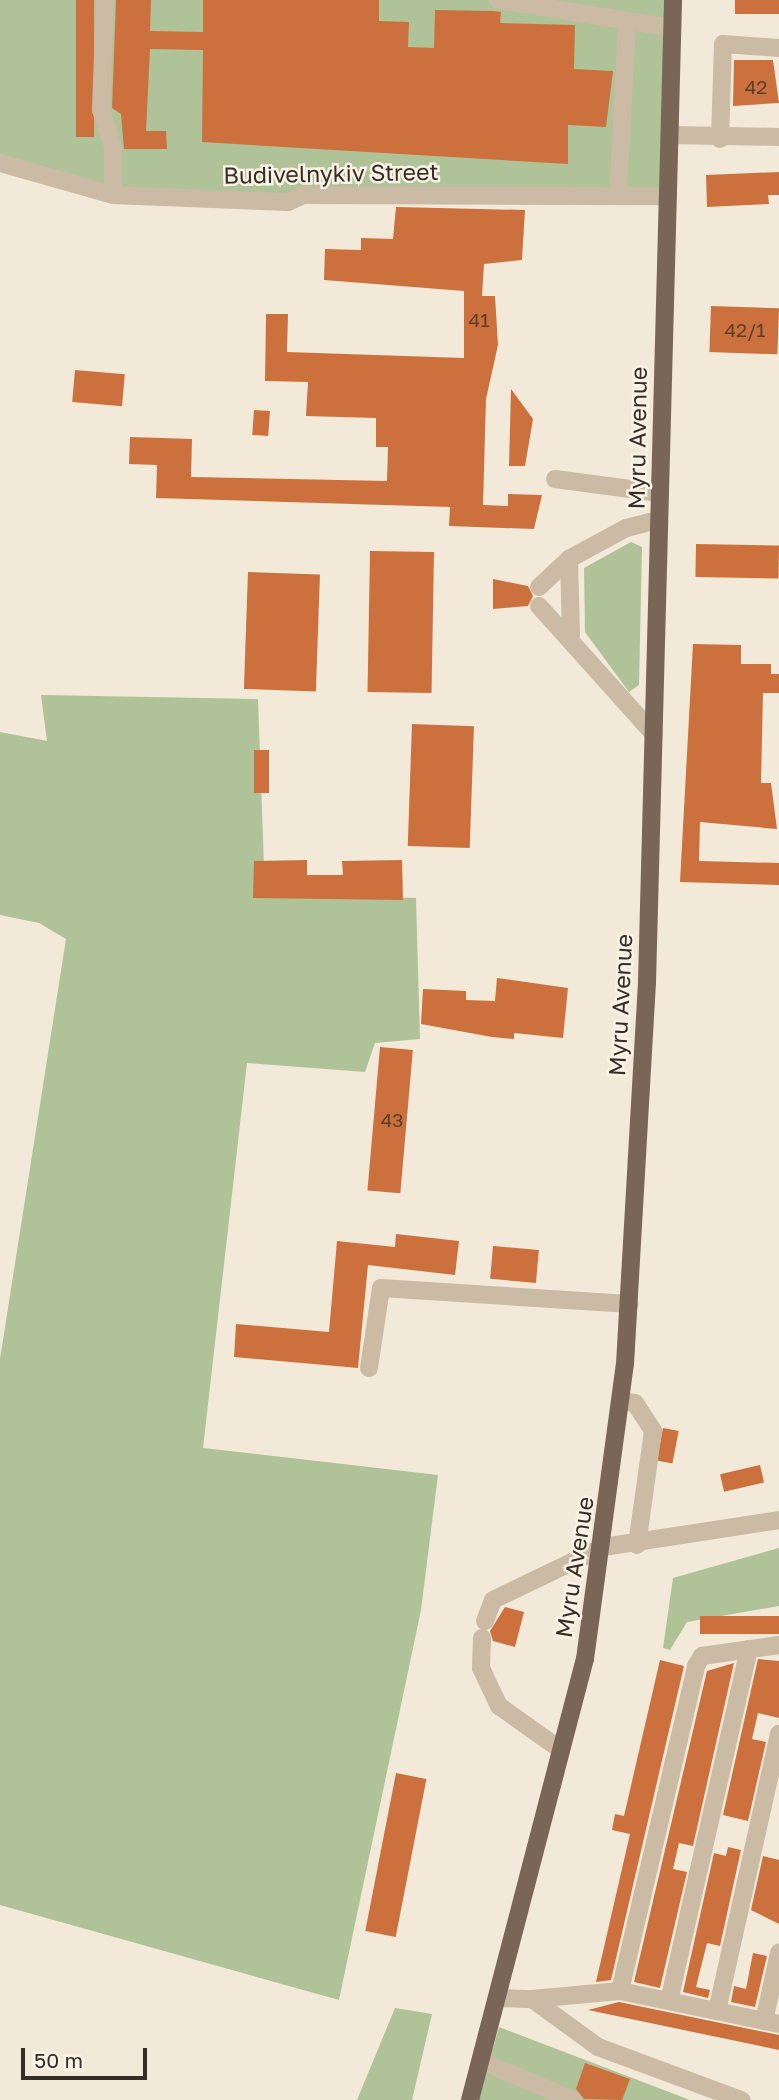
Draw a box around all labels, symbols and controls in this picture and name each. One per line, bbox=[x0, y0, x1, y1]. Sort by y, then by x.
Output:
house number: 42 bbox=[745, 76, 767, 98]
street label: Budivelnykiv Street bbox=[223, 157, 439, 189]
house number: 41 bbox=[469, 309, 489, 331]
house number: 42/1 bbox=[725, 319, 765, 341]
street label: Myru Avenue bbox=[622, 367, 652, 509]
street label: Myru Avenue bbox=[602, 933, 638, 1077]
house number: 43 bbox=[381, 1109, 403, 1131]
street label: Myru Avenue bbox=[549, 1494, 599, 1640]
scale bar bbox=[24, 2034, 150, 2078]
text: 50 m bbox=[34, 2047, 83, 2073]

